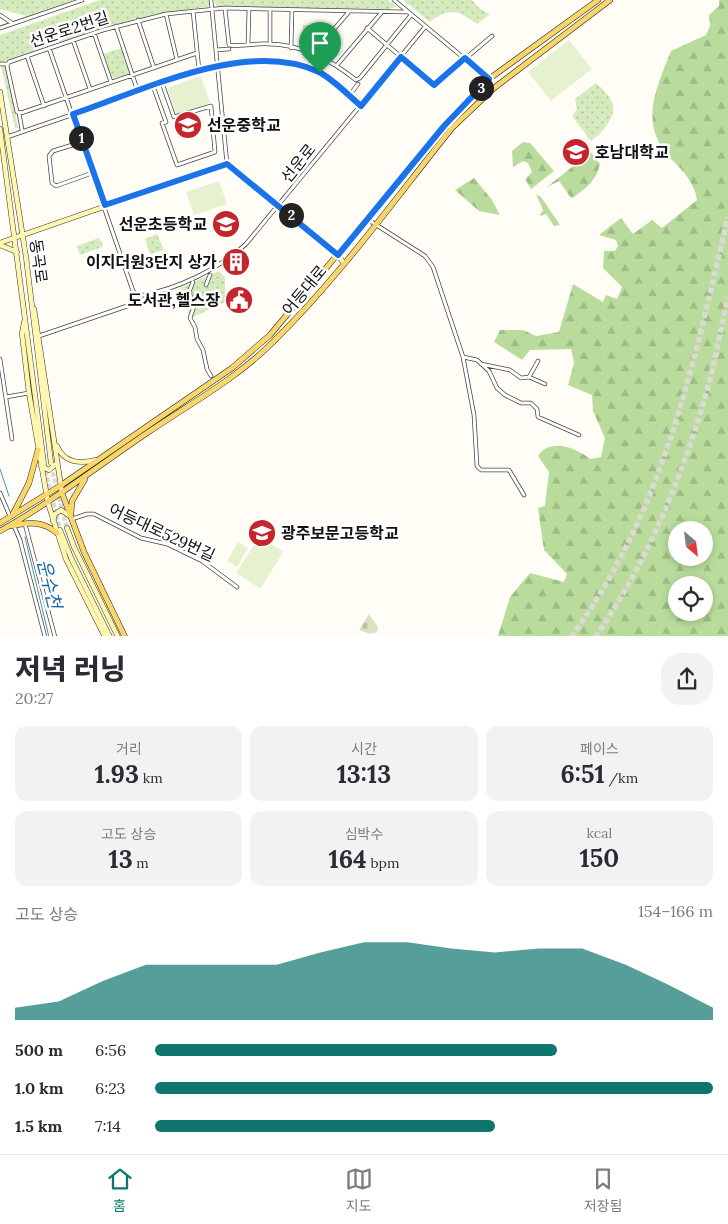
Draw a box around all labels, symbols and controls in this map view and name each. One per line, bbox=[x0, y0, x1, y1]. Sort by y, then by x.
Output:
street label: 선운로2번길 bbox=[27, 7, 111, 51]
pin bbox=[299, 22, 341, 73]
icon: arrive bbox=[306, 29, 334, 57]
pin: 3 bbox=[468, 76, 494, 100]
text: 3 bbox=[478, 79, 485, 97]
school or university icon: 선운중학교 bbox=[173, 110, 203, 140]
place label: 선운중학교 bbox=[207, 115, 281, 135]
pin: 1 bbox=[68, 126, 94, 150]
text: 1 bbox=[79, 129, 84, 147]
school or university icon: 호남대학교 bbox=[561, 137, 591, 167]
street label: 선운로 bbox=[276, 139, 320, 186]
place label: 호남대학교 bbox=[595, 142, 669, 162]
pin: 2 bbox=[278, 202, 304, 228]
text: 2 bbox=[288, 206, 295, 224]
school or university icon: 선운초등학교 bbox=[211, 209, 241, 239]
place label: 선운초등학교 bbox=[119, 214, 207, 234]
street label: 동곡로 bbox=[26, 238, 52, 285]
building icon: 이지더원3단지 상가 bbox=[221, 247, 251, 277]
place label: 이지더원3단지 상가 bbox=[86, 252, 217, 272]
street label: 어등대로 bbox=[277, 261, 331, 319]
public building icon: 도서관,헬스장 bbox=[224, 285, 254, 315]
place label: 도서관,헬스장 bbox=[128, 290, 220, 310]
street label: 어등대로529번길 bbox=[106, 499, 218, 565]
school or university icon: 광주보문고등학교 bbox=[247, 518, 277, 548]
north arrow bbox=[668, 521, 712, 566]
map controls bbox=[668, 521, 713, 621]
place label: 광주보문고등학교 bbox=[281, 523, 399, 543]
water label: 운수천 bbox=[32, 557, 67, 613]
button: locate bbox=[668, 576, 713, 621]
text: 저녁 러닝 bbox=[15, 651, 125, 687]
button: share bbox=[661, 653, 713, 705]
text: 20:27 bbox=[15, 688, 54, 708]
text: 거리 bbox=[116, 740, 142, 758]
text: 시간 bbox=[351, 740, 377, 758]
text: 페이스 bbox=[580, 740, 619, 758]
text: 1.93 bbox=[95, 758, 139, 790]
text: 13:13 bbox=[337, 758, 391, 790]
text: 6:51 bbox=[560, 758, 605, 790]
text: km bbox=[139, 769, 163, 787]
text: /km bbox=[605, 769, 638, 787]
text: kcal bbox=[586, 824, 612, 842]
text: 고도 상승 bbox=[101, 825, 156, 843]
text: 심박수 bbox=[345, 825, 383, 843]
text: 150 bbox=[580, 842, 619, 874]
text: 13 bbox=[108, 843, 133, 875]
text: 164 bbox=[329, 843, 367, 875]
text: m bbox=[133, 854, 149, 872]
text: bpm bbox=[367, 854, 399, 872]
text: 154–166 m bbox=[638, 901, 713, 921]
text: 고도 상승 bbox=[15, 904, 78, 924]
text: 500 m bbox=[15, 1040, 63, 1060]
text: 6:56 bbox=[95, 1040, 126, 1060]
text: 1.0 km bbox=[15, 1078, 64, 1098]
text: 6:23 bbox=[95, 1078, 126, 1098]
text: 1.5 km bbox=[15, 1116, 62, 1136]
text: 7:14 bbox=[95, 1116, 121, 1136]
tab: 홈 bbox=[106, 1165, 134, 1215]
tab: 지도 bbox=[345, 1165, 373, 1215]
tab: 저장됨 bbox=[584, 1165, 622, 1215]

